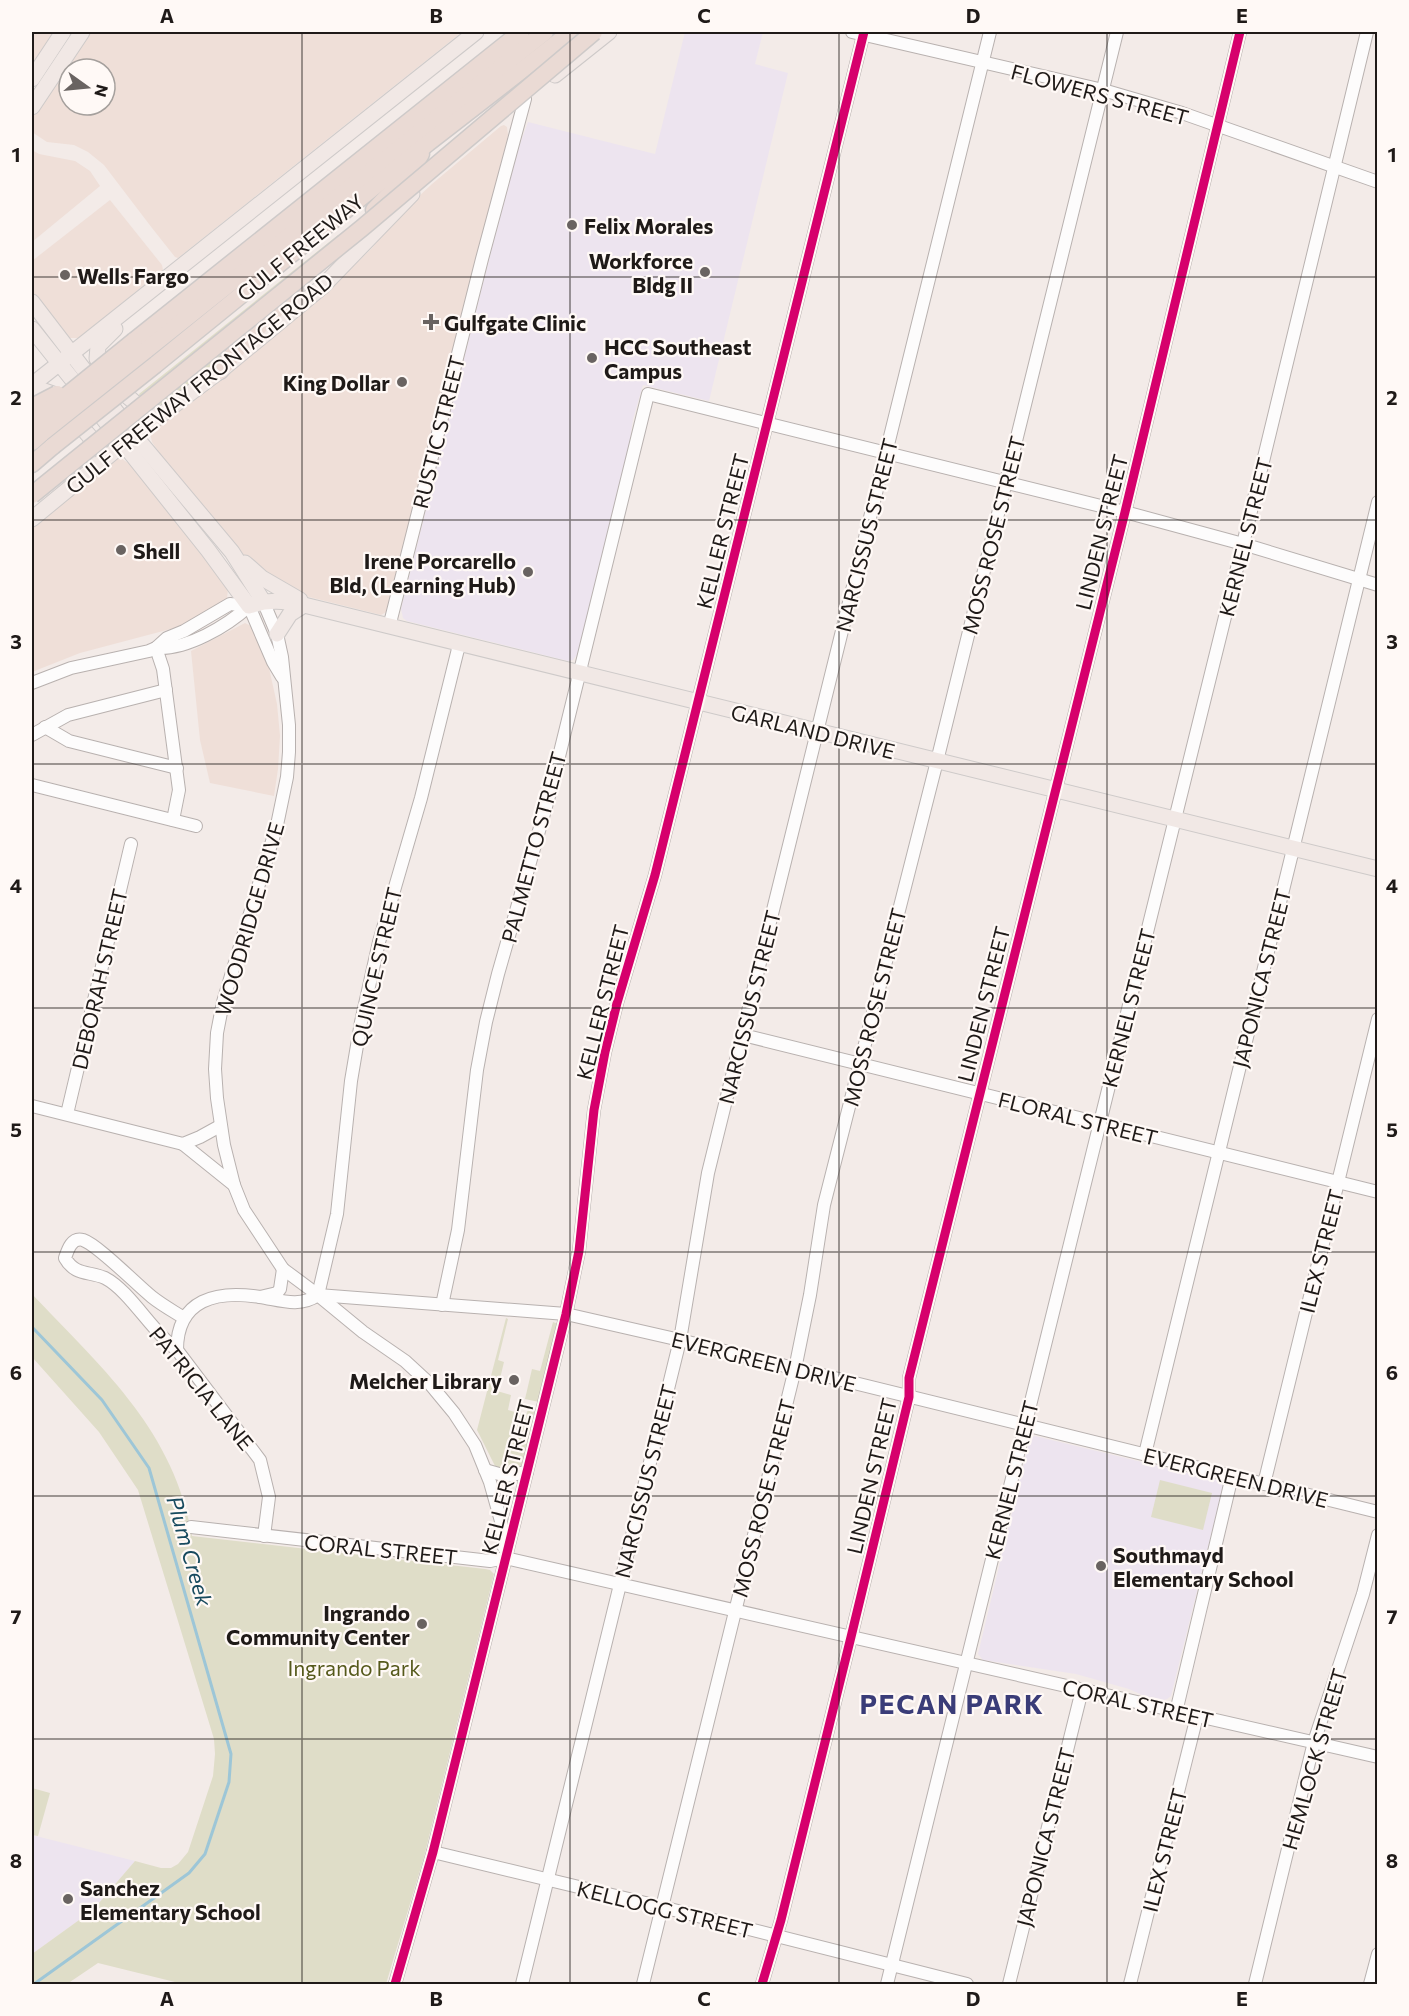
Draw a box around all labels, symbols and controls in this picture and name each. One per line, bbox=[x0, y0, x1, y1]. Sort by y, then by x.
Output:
text: A bbox=[160, 3, 174, 27]
text: B bbox=[429, 3, 443, 27]
text: C bbox=[697, 3, 711, 27]
text: D bbox=[966, 3, 980, 27]
text: E bbox=[1236, 3, 1248, 27]
north arrow bbox=[57, 57, 117, 117]
street label: FLOWERS STREET bbox=[1009, 58, 1191, 130]
text: N bbox=[91, 83, 113, 99]
text: 1 bbox=[11, 142, 21, 166]
text: 1 bbox=[1387, 142, 1397, 166]
street label: GULF FREEWAY bbox=[231, 188, 369, 306]
place label: Felix Morales bbox=[584, 213, 713, 238]
marker: Felix Morales bbox=[565, 218, 579, 232]
place label: Workforce Bldg II bbox=[589, 248, 693, 297]
place label: Wells Fargo bbox=[77, 263, 189, 288]
marker: Workforce Bldg II bbox=[698, 265, 712, 279]
street label: GULF FREEWAY FRONTAGE ROAD bbox=[60, 267, 338, 499]
marker: Wells Fargo bbox=[58, 268, 72, 282]
place label: Gulfgate Clinic bbox=[444, 310, 586, 335]
marker: Gulfgate Clinic bbox=[422, 313, 440, 331]
place label: HCC Southeast Campus bbox=[604, 334, 751, 383]
marker: HCC Southeast Campus bbox=[585, 351, 599, 365]
street label: RUSTIC STREET bbox=[407, 353, 469, 511]
place label: King Dollar bbox=[283, 370, 390, 395]
marker: King Dollar bbox=[395, 375, 409, 389]
text: 2 bbox=[10, 385, 22, 409]
text: 2 bbox=[1386, 385, 1398, 409]
street label: MOSS ROSE STREET bbox=[956, 433, 1030, 637]
street label: NARCISSUS STREET bbox=[830, 436, 902, 634]
street label: KELLER STREET bbox=[691, 451, 753, 611]
street label: LINDEN STREET bbox=[1070, 452, 1132, 612]
street label: KERNEL STREET bbox=[1213, 455, 1277, 619]
place label: Shell bbox=[133, 538, 180, 563]
marker: Shell bbox=[114, 543, 128, 557]
place label: Irene Porcarello Bld, (Learning Hub) bbox=[330, 548, 516, 597]
marker: Irene Porcarello Bld, (Learning Hub) bbox=[521, 565, 535, 579]
text: 3 bbox=[10, 629, 22, 653]
text: 3 bbox=[1386, 629, 1398, 653]
street label: GARLAND DRIVE bbox=[728, 699, 898, 763]
street label: PALMETTO STREET bbox=[495, 749, 571, 945]
street label: WOODRIDGE DRIVE bbox=[209, 819, 289, 1019]
text: 4 bbox=[10, 873, 22, 897]
text: 4 bbox=[1386, 873, 1398, 897]
street label: QUINCE STREET bbox=[345, 885, 407, 1049]
street label: DEBORAH STREET bbox=[66, 886, 132, 1072]
street label: JAPONICA STREET bbox=[1227, 886, 1295, 1070]
street label: MOSS ROSE STREET bbox=[837, 905, 911, 1109]
street label: NARCISSUS STREET bbox=[713, 908, 785, 1106]
street label: KELLER STREET bbox=[571, 922, 633, 1082]
street label: LINDEN STREET bbox=[952, 924, 1014, 1084]
street label: KERNEL STREET bbox=[1096, 926, 1160, 1090]
street label: FLORAL STREET bbox=[996, 1086, 1160, 1150]
text: 5 bbox=[10, 1117, 22, 1141]
text: 5 bbox=[1386, 1117, 1398, 1141]
street label: ILEX STREET bbox=[1294, 1187, 1348, 1315]
street label: PATRICIA LANE bbox=[145, 1321, 259, 1455]
street label: EVERGREEN DRIVE bbox=[669, 1326, 859, 1396]
text: 6 bbox=[10, 1360, 22, 1384]
text: 6 bbox=[1386, 1360, 1398, 1384]
place label: Melcher Library bbox=[349, 1368, 502, 1393]
marker: Melcher Library bbox=[507, 1373, 521, 1387]
street label: NARCISSUS STREET bbox=[609, 1382, 681, 1580]
street label: LINDEN STREET bbox=[841, 1395, 901, 1557]
street label: MOSS ROSE STREET bbox=[726, 1396, 800, 1600]
street label: KELLER STREET bbox=[476, 1397, 538, 1557]
street label: KERNEL STREET bbox=[979, 1398, 1043, 1562]
street label: EVERGREEN DRIVE bbox=[1141, 1442, 1331, 1512]
water label: Plum Creek bbox=[161, 1493, 219, 1610]
street label: CORAL STREET bbox=[303, 1529, 459, 1569]
place label: Southmayd Elementary School bbox=[1113, 1542, 1294, 1591]
marker: Southmayd Elementary School bbox=[1094, 1559, 1108, 1573]
place label: Ingrando Community Center bbox=[226, 1600, 410, 1649]
text: 7 bbox=[11, 1604, 22, 1628]
text: 7 bbox=[1387, 1604, 1398, 1628]
marker: Ingrando Community Center bbox=[415, 1617, 429, 1631]
park label: Ingrando Park bbox=[287, 1655, 421, 1680]
street label: HEMLOCK STREET bbox=[1276, 1665, 1352, 1853]
street label: CORAL STREET bbox=[1060, 1673, 1216, 1733]
district label: PECAN PARK bbox=[860, 1687, 1044, 1720]
street label: JAPONICA STREET bbox=[1011, 1745, 1079, 1929]
street label: ILEX STREET bbox=[1137, 1786, 1191, 1914]
text: 8 bbox=[10, 1848, 22, 1872]
text: 8 bbox=[1386, 1848, 1398, 1872]
place label: Sanchez Elementary School bbox=[80, 1875, 261, 1924]
street label: KELLOGG STREET bbox=[575, 1875, 755, 1943]
marker: Sanchez Elementary School bbox=[61, 1892, 75, 1906]
text: A bbox=[160, 1986, 174, 2010]
text: B bbox=[429, 1986, 443, 2010]
text: C bbox=[697, 1986, 711, 2010]
text: D bbox=[966, 1986, 980, 2010]
text: E bbox=[1236, 1986, 1248, 2010]

